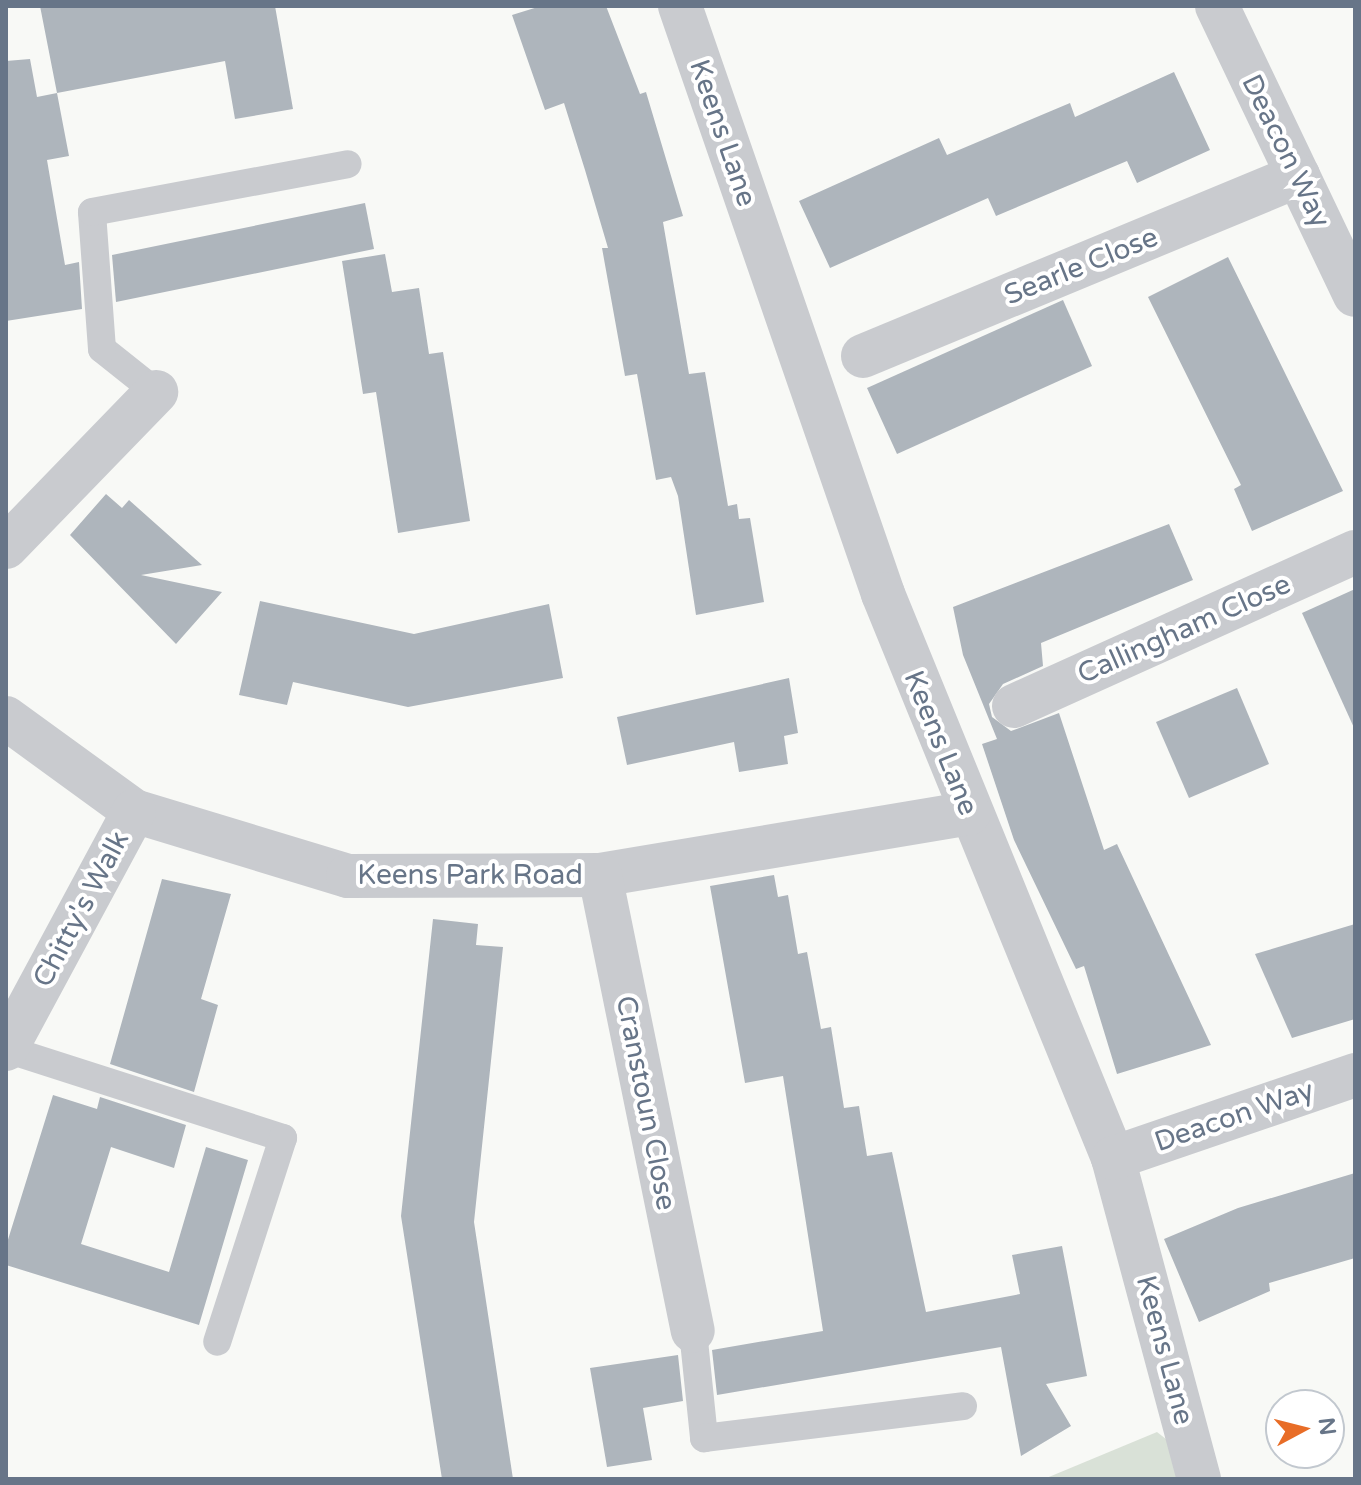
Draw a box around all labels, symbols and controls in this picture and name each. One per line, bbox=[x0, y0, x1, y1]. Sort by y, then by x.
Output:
street label: Keens Lane bbox=[682, 55, 764, 211]
street label: Deacon Way bbox=[1235, 69, 1337, 233]
street label: Searle Close bbox=[999, 220, 1163, 312]
street label: Callingham Close bbox=[1072, 567, 1296, 691]
street label: Keens Lane bbox=[897, 666, 985, 820]
street label: Chitty's Walk bbox=[26, 825, 136, 993]
street label: Keens Park Road bbox=[357, 858, 583, 892]
street label: Cranstoun Close bbox=[609, 993, 683, 1213]
street label: Deacon Way bbox=[1150, 1073, 1318, 1159]
street label: Keens Lane bbox=[1129, 1272, 1201, 1428]
north arrow bbox=[1265, 1389, 1345, 1469]
text: N bbox=[1313, 1416, 1341, 1437]

